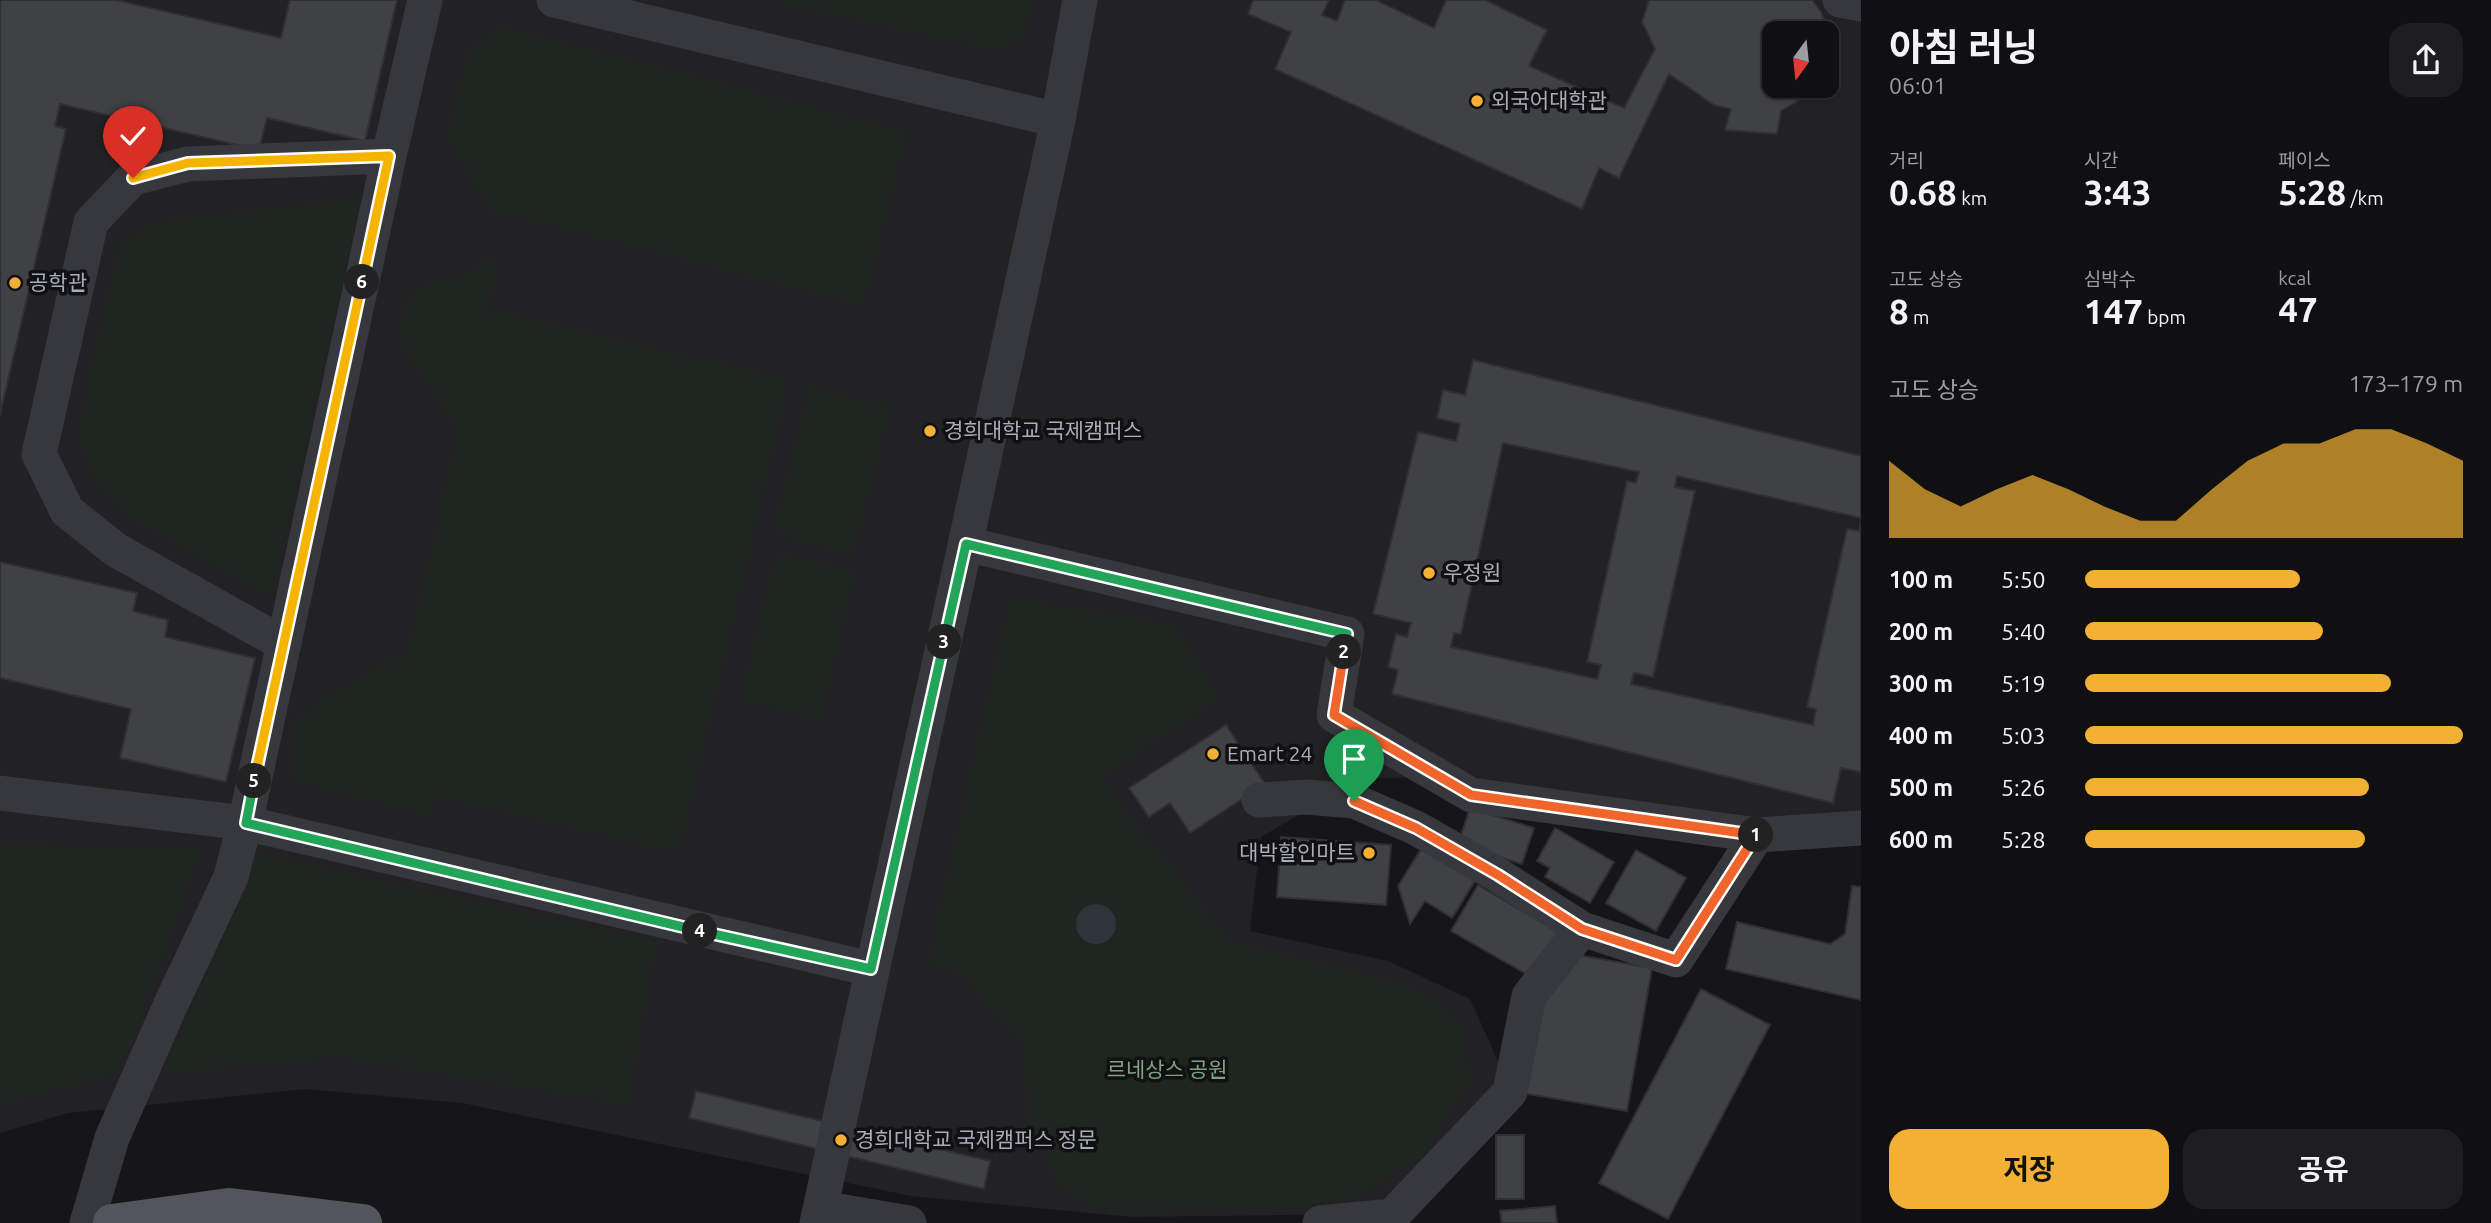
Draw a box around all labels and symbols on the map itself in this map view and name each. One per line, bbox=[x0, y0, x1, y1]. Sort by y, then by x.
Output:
north arrow bbox=[1762, 21, 1839, 98]
place label: 외국어대학관 bbox=[1491, 88, 1607, 112]
marker: 외국어대학관 bbox=[1469, 93, 1485, 109]
pin bbox=[103, 106, 163, 178]
pin: 6 bbox=[344, 264, 380, 300]
place label: 공학관 bbox=[29, 270, 87, 294]
marker: 공학관 bbox=[7, 275, 23, 291]
place label: 경희대학교 국제캠퍼스 bbox=[944, 418, 1142, 442]
marker: 경희대학교 국제캠퍼스 bbox=[922, 423, 938, 439]
place label: 우정원 bbox=[1443, 560, 1501, 584]
marker: 우정원 bbox=[1421, 565, 1437, 581]
pin: 3 bbox=[926, 624, 962, 660]
pin: 2 bbox=[1326, 634, 1362, 670]
pin bbox=[1324, 729, 1384, 801]
place label: Emart 24 bbox=[1227, 741, 1312, 765]
marker: Emart 24 bbox=[1205, 746, 1221, 762]
pin: 5 bbox=[236, 764, 272, 798]
pin: 1 bbox=[1738, 818, 1774, 852]
place label: 대박할인마트 bbox=[1239, 840, 1355, 864]
marker: 대박할인마트 bbox=[1361, 845, 1377, 861]
pin: 4 bbox=[682, 914, 718, 948]
park label: 르네상스 공원 bbox=[1107, 1057, 1227, 1081]
place label: 경희대학교 국제캠퍼스 정문 bbox=[855, 1127, 1096, 1151]
marker: 경희대학교 국제캠퍼스 정문 bbox=[833, 1132, 849, 1148]

